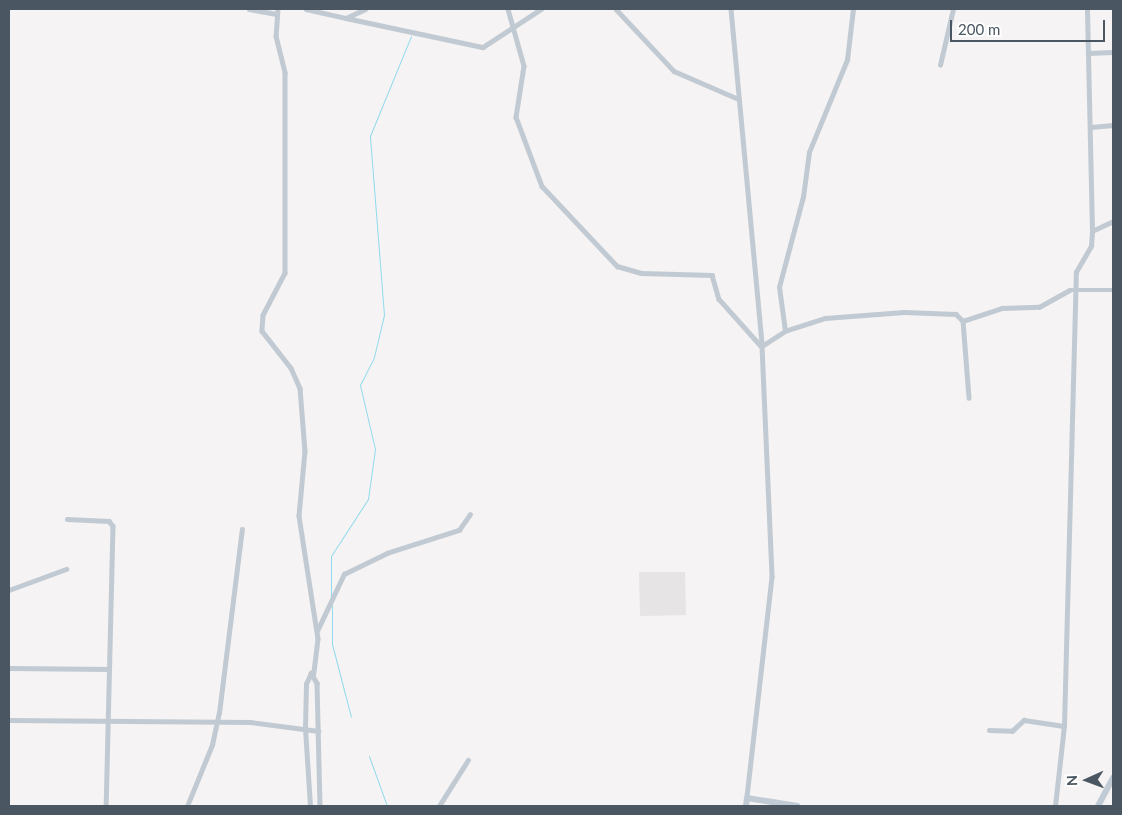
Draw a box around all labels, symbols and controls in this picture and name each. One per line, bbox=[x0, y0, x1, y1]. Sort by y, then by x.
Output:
scale bar bbox=[952, 10, 1107, 42]
text: 200 m bbox=[958, 20, 1000, 38]
north arrow bbox=[1062, 755, 1112, 805]
text: N bbox=[1063, 775, 1080, 786]

